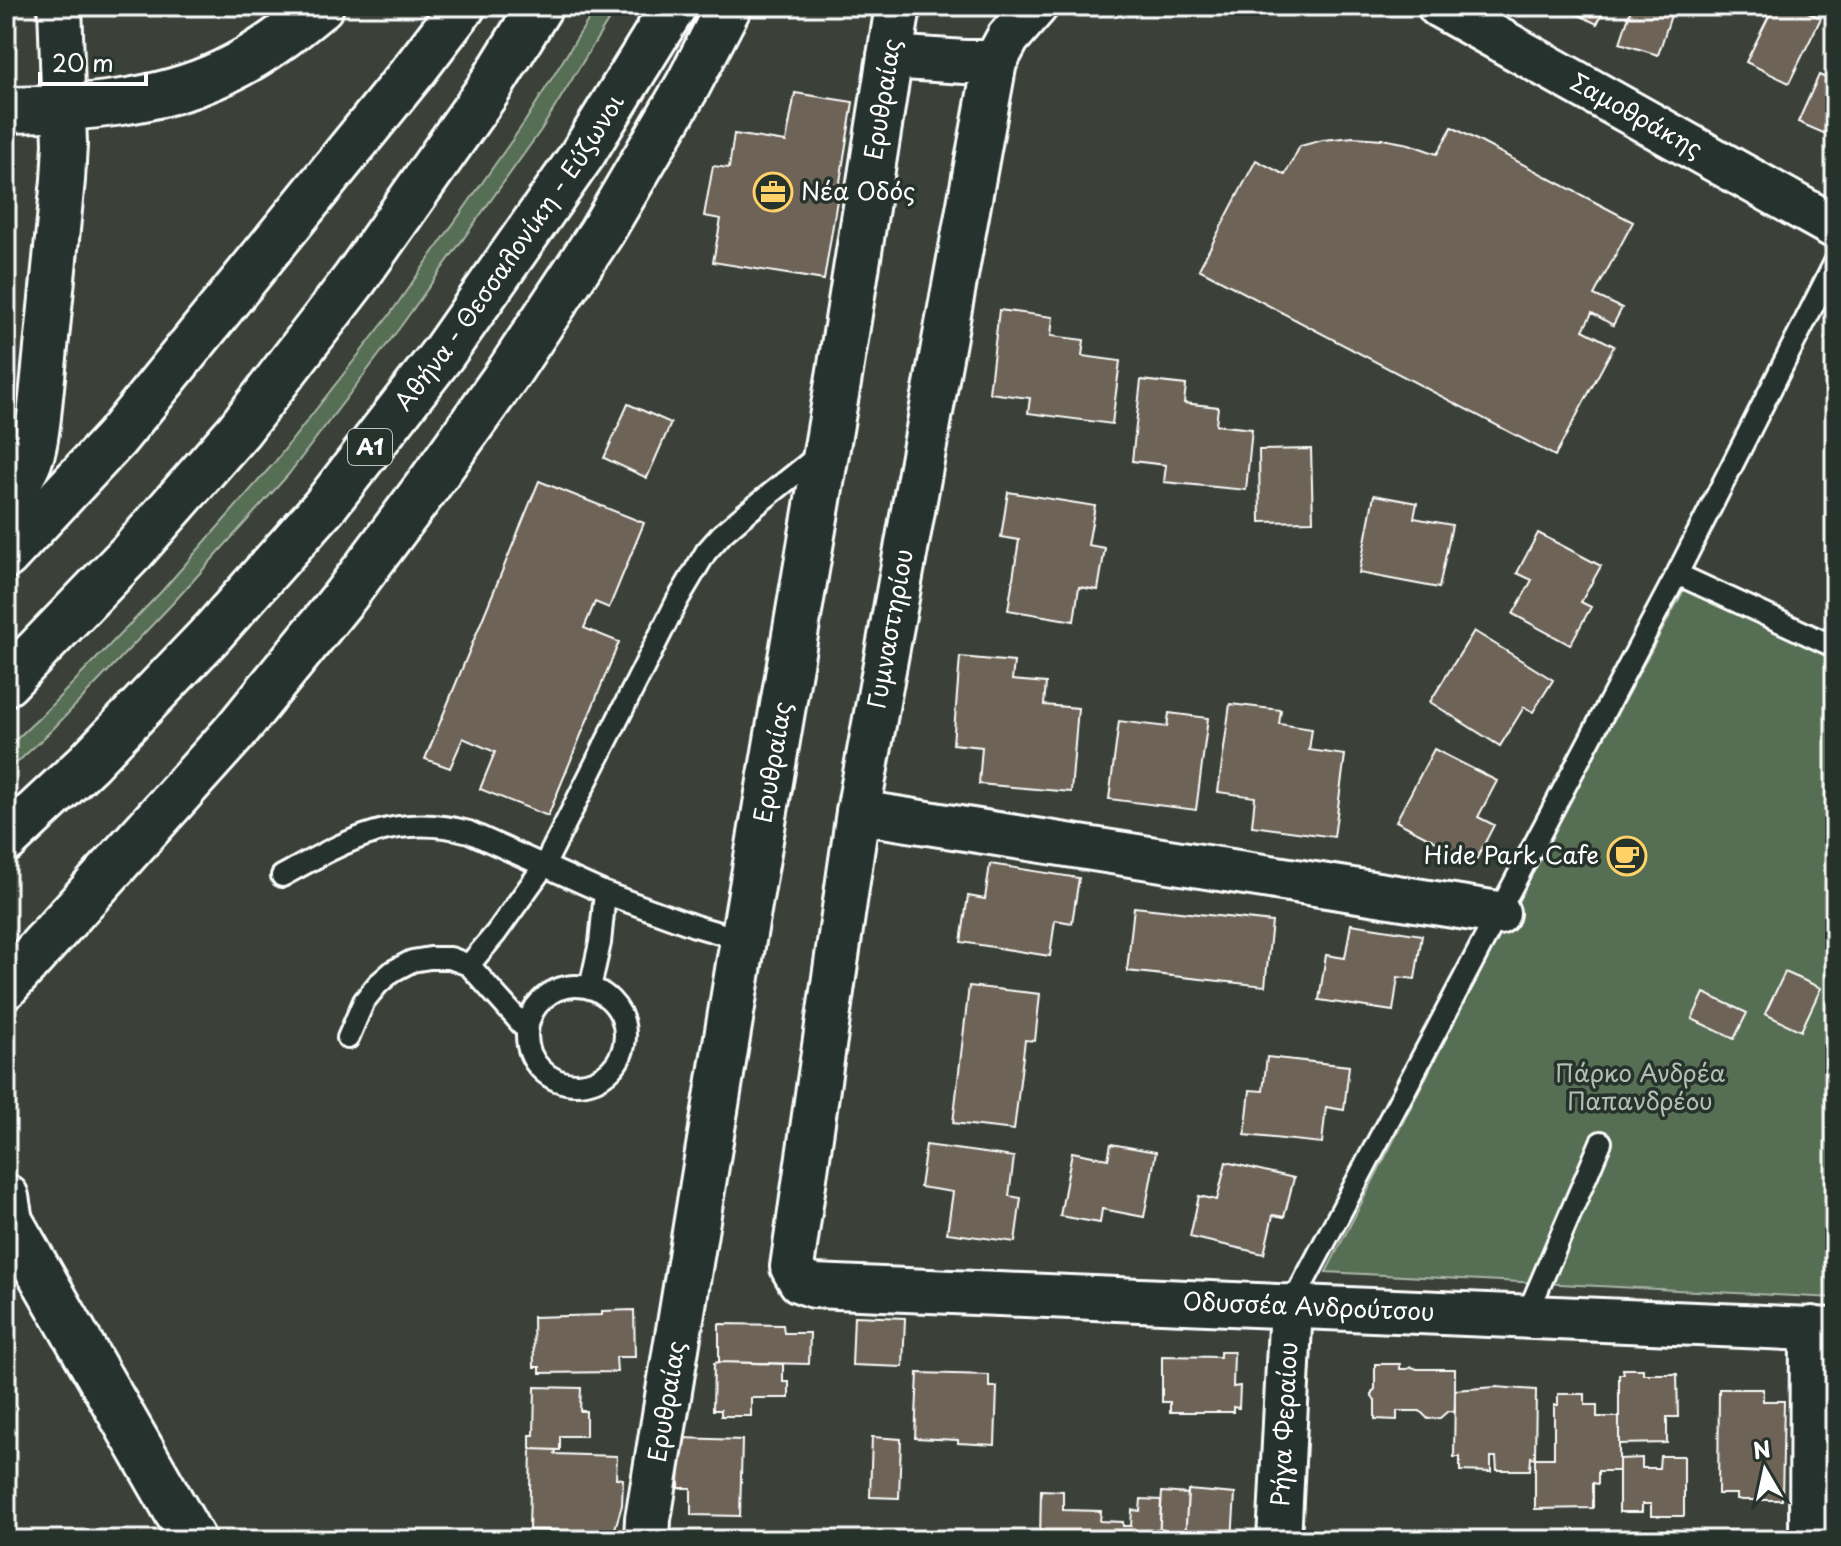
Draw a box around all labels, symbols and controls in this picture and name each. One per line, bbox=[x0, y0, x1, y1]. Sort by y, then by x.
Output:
scale bar bbox=[40, 36, 146, 86]
street label: Ερυθραίας bbox=[854, 36, 909, 162]
text: 20 m bbox=[52, 44, 114, 80]
street label: Σαμοθράκης bbox=[1565, 63, 1710, 166]
street label: Αθήνα - Θεσσαλονίκη - Εύζωνοι bbox=[385, 86, 632, 418]
office icon: Νέα Οδός bbox=[752, 171, 794, 213]
place label: Νέα Οδός bbox=[801, 172, 915, 208]
road number: Α1 bbox=[348, 429, 392, 465]
street label: Γυμναστηρίου bbox=[857, 546, 921, 712]
street label: Ερυθραίας bbox=[743, 699, 799, 825]
cafe icon: Hide Park Cafe bbox=[1606, 835, 1648, 877]
place label: Hide Park Cafe bbox=[1424, 836, 1599, 872]
park label: Πάρκο Ανδρέα Παπανδρέου bbox=[1554, 1054, 1726, 1118]
street label: Οδυσσέα Ανδρούτσου bbox=[1182, 1282, 1435, 1329]
street label: Ερυθραίας bbox=[638, 1338, 693, 1465]
street label: Ρήγα Φεραίου bbox=[1261, 1341, 1305, 1507]
north arrow bbox=[1725, 1430, 1805, 1510]
text: N bbox=[1750, 1431, 1773, 1466]

